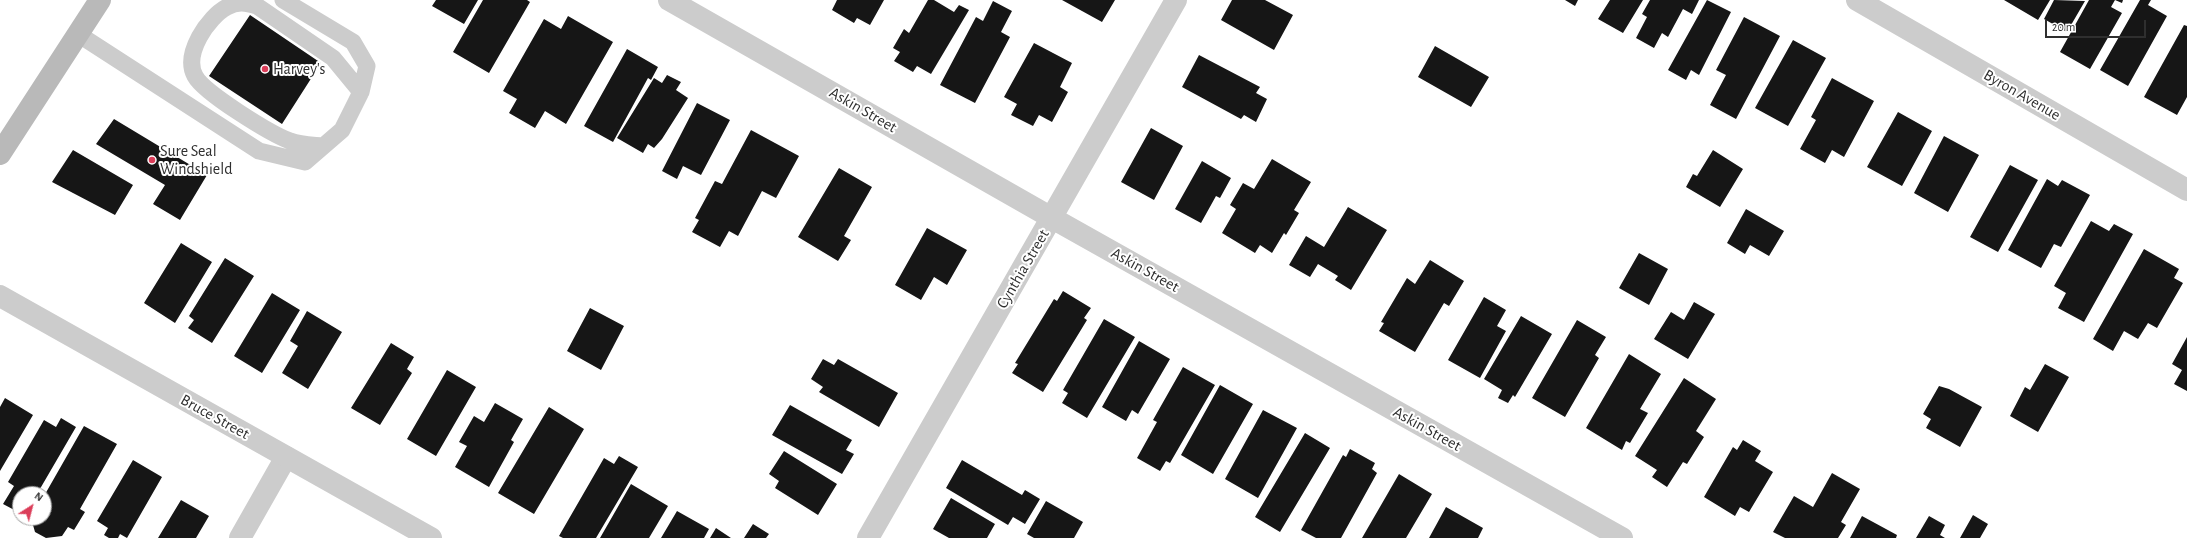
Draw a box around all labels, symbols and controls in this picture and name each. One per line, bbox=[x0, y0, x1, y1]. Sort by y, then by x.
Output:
scale bar bbox=[2047, 12, 2148, 38]
text: 20 m bbox=[2052, 21, 2075, 33]
place label: Harvey's bbox=[273, 59, 326, 79]
marker: Harvey's bbox=[260, 64, 270, 74]
street label: Byron Avenue bbox=[1980, 65, 2064, 125]
street label: Askin Street bbox=[826, 83, 900, 137]
place label: Sure Seal Windshield bbox=[160, 141, 232, 179]
marker: Sure Seal Windshield bbox=[147, 155, 157, 165]
street label: Cynthia Street bbox=[993, 226, 1053, 312]
street label: Askin Street bbox=[1108, 243, 1182, 297]
street label: Bruce Street bbox=[177, 390, 253, 444]
street label: Askin Street bbox=[1390, 402, 1464, 456]
north arrow bbox=[12, 486, 52, 526]
text: N bbox=[32, 490, 45, 503]

